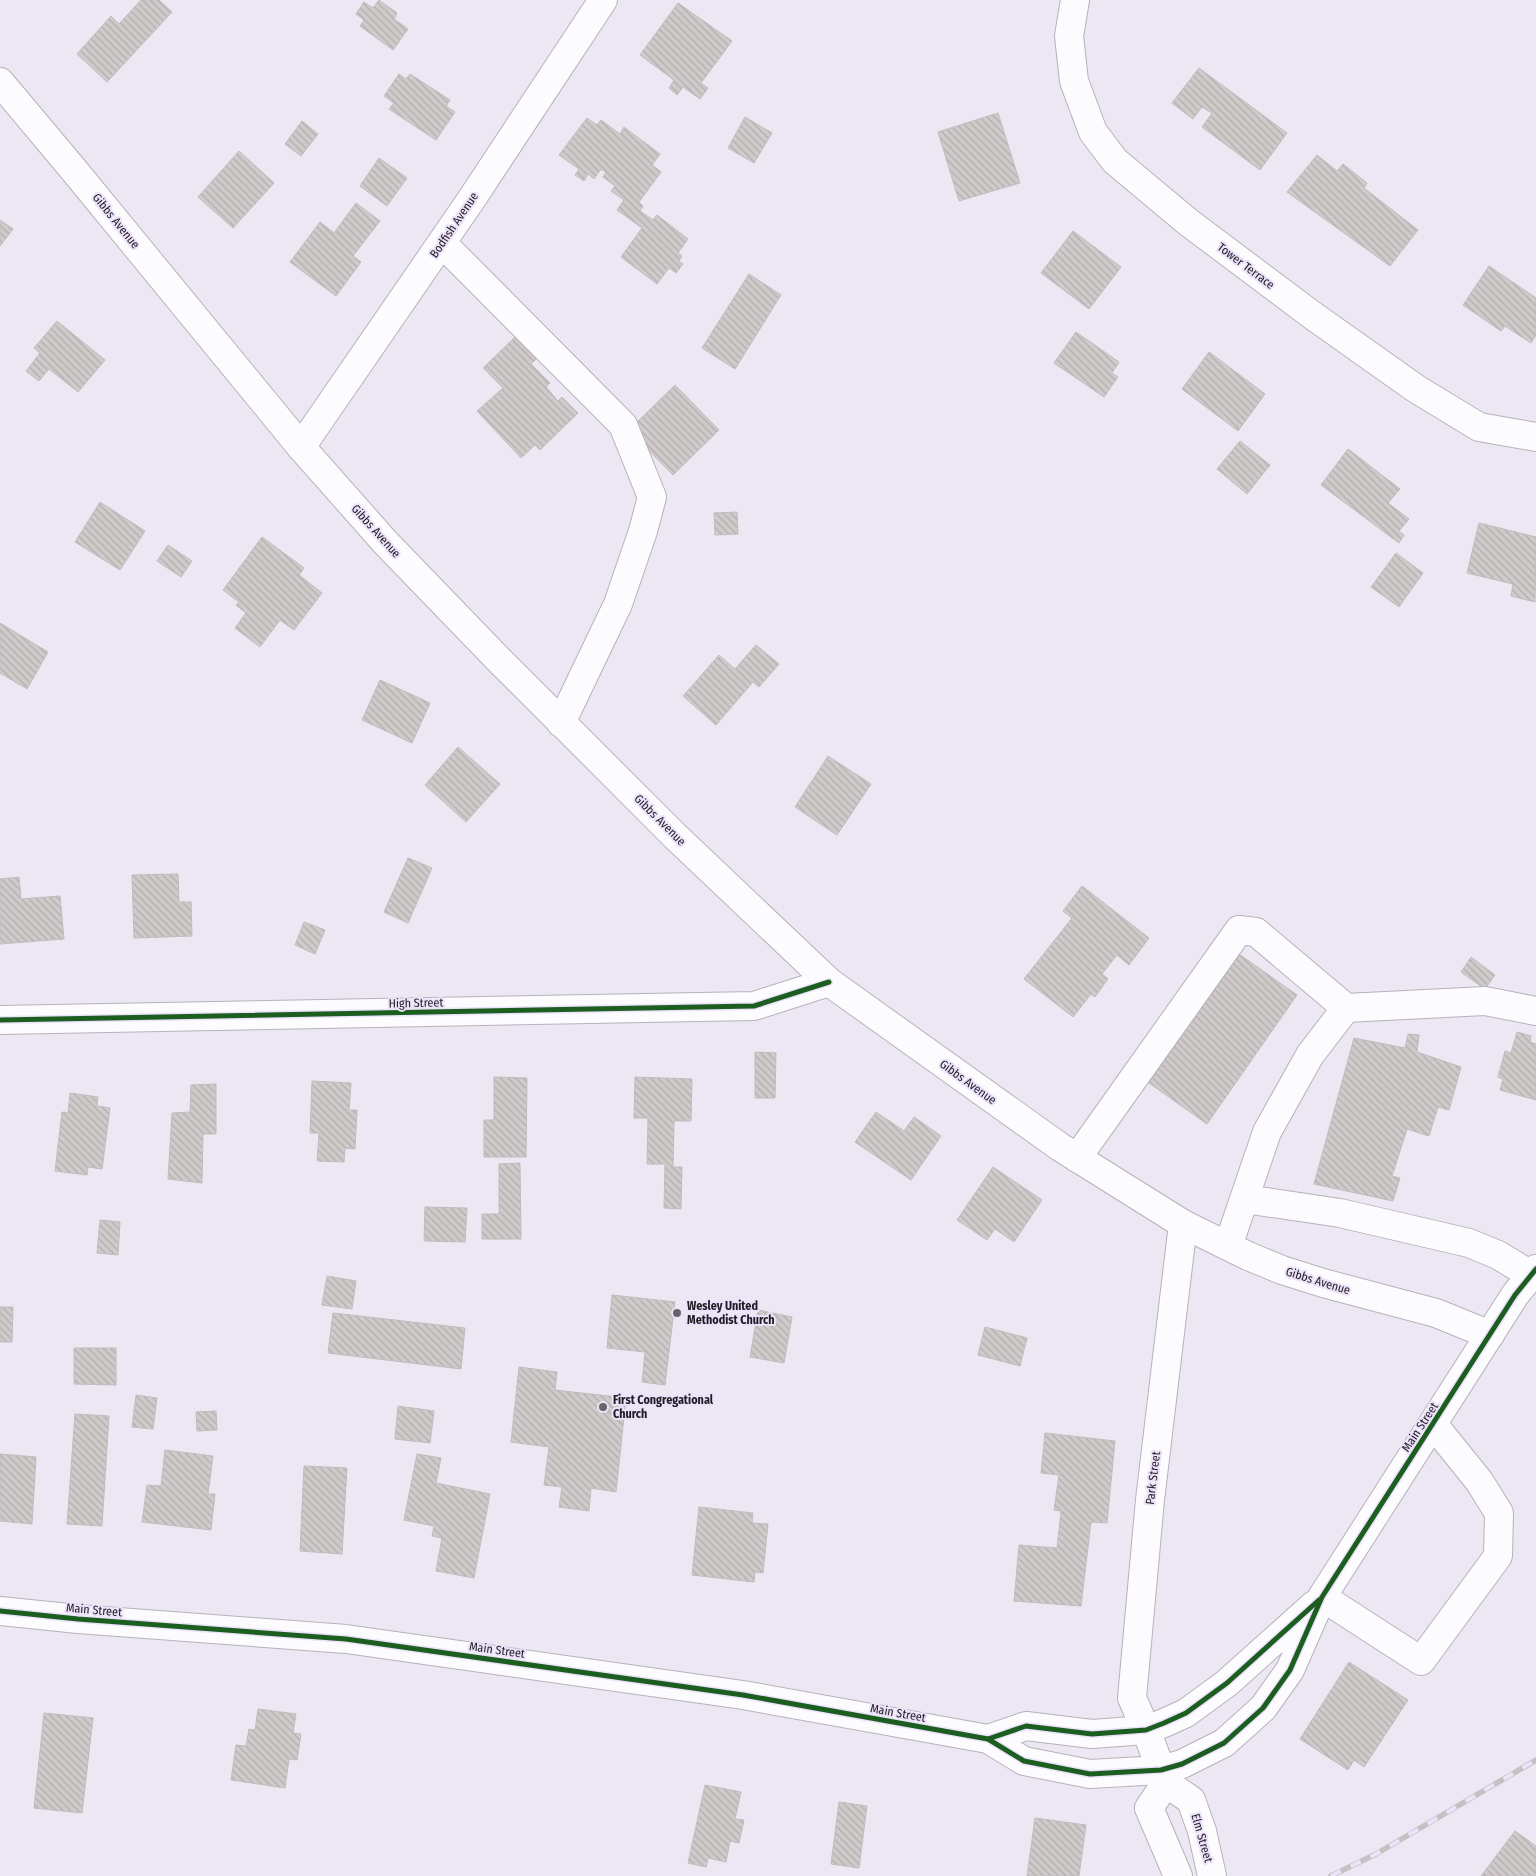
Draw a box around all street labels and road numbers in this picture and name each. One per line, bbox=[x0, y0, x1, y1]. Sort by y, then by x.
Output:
street label: Bodfish Avenue bbox=[427, 190, 481, 260]
street label: Gibbs Avenue bbox=[90, 191, 142, 251]
street label: Tower Terrace bbox=[1215, 240, 1277, 292]
street label: Gibbs Avenue bbox=[348, 502, 404, 561]
street label: Gibbs Avenue bbox=[631, 791, 689, 849]
street label: High Street bbox=[389, 996, 443, 1010]
street label: Gibbs Avenue bbox=[937, 1057, 999, 1107]
street label: Gibbs Avenue bbox=[1284, 1265, 1352, 1297]
street label: Main Street bbox=[1399, 1400, 1441, 1454]
street label: Park Street bbox=[1143, 1450, 1163, 1505]
street label: Main Street bbox=[65, 1601, 123, 1619]
street label: Main Street bbox=[468, 1639, 526, 1661]
street label: Main Street bbox=[869, 1701, 927, 1725]
street label: Elm Street bbox=[1188, 1812, 1216, 1864]

